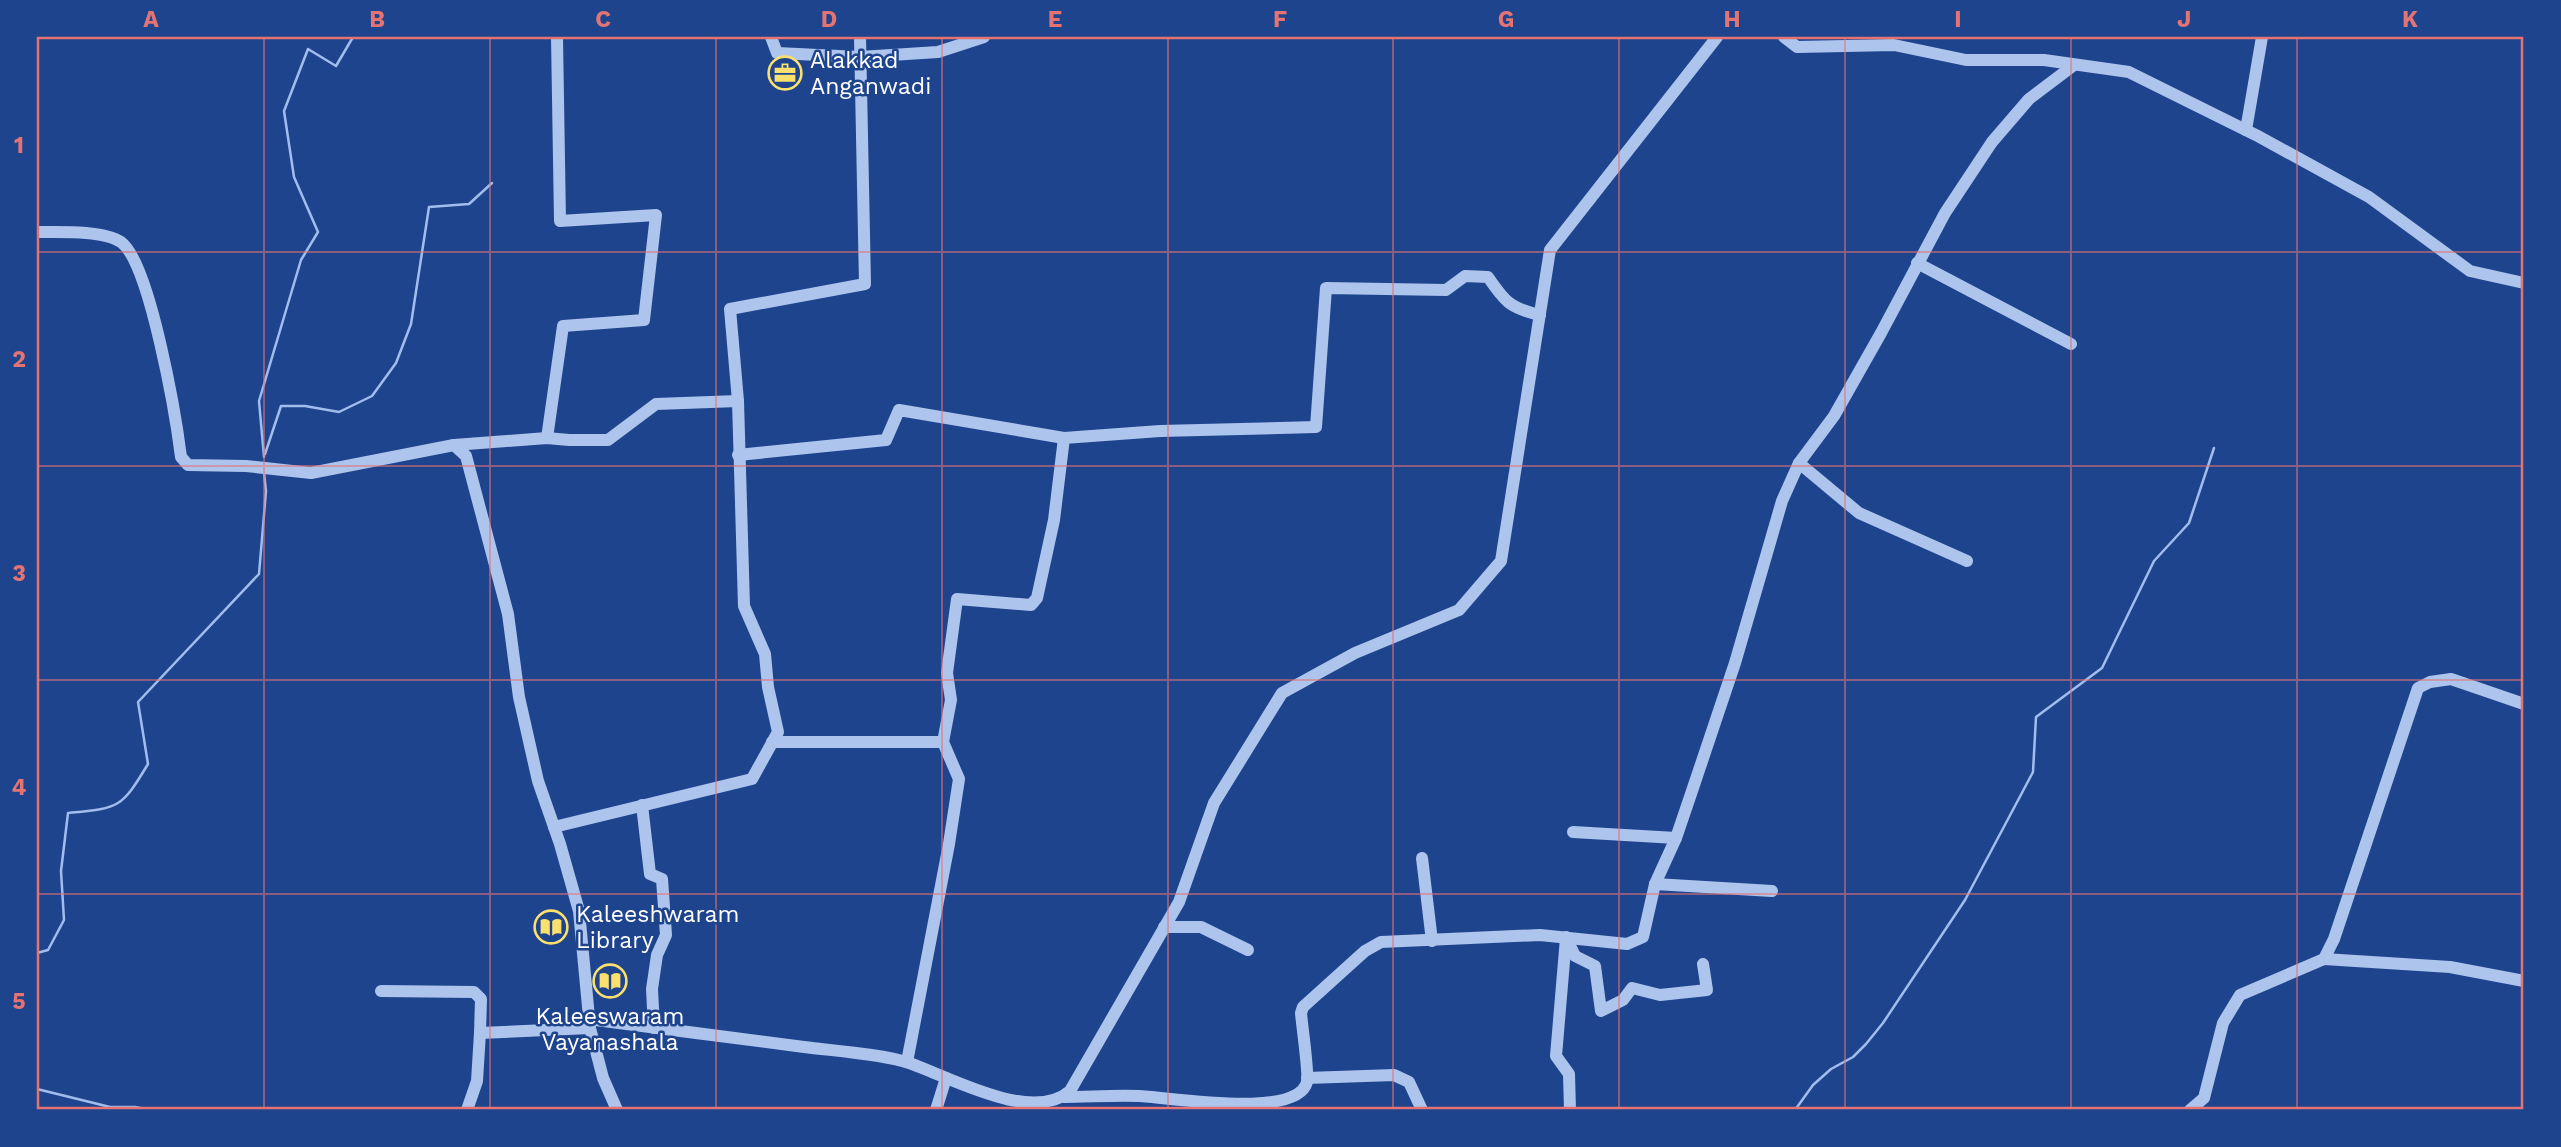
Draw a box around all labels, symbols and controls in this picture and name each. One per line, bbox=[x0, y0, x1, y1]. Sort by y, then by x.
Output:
text: A bbox=[143, 6, 159, 33]
text: B bbox=[369, 6, 385, 33]
text: C bbox=[595, 6, 611, 33]
text: D bbox=[821, 6, 837, 33]
text: E bbox=[1048, 6, 1062, 33]
text: F bbox=[1273, 6, 1287, 33]
text: G bbox=[1498, 6, 1514, 33]
text: H bbox=[1723, 6, 1741, 33]
text: I bbox=[1954, 6, 1962, 33]
text: J bbox=[2177, 6, 2191, 33]
text: K bbox=[2402, 6, 2418, 33]
place label: Alakkad Anganwadi bbox=[810, 47, 931, 100]
office icon: Alakkad Anganwadi bbox=[766, 54, 804, 92]
text: 1 bbox=[14, 132, 24, 159]
text: 2 bbox=[12, 346, 26, 373]
text: 3 bbox=[12, 560, 26, 587]
text: 4 bbox=[12, 774, 27, 801]
place label: Kaleeshwaram Library bbox=[576, 901, 740, 954]
library icon: Kaleeshwaram Library bbox=[532, 908, 570, 946]
library icon: Kaleeswaram Vayanashala bbox=[591, 962, 629, 1000]
text: 5 bbox=[12, 988, 26, 1015]
place label: Kaleeswaram Vayanashala bbox=[536, 1003, 684, 1056]

